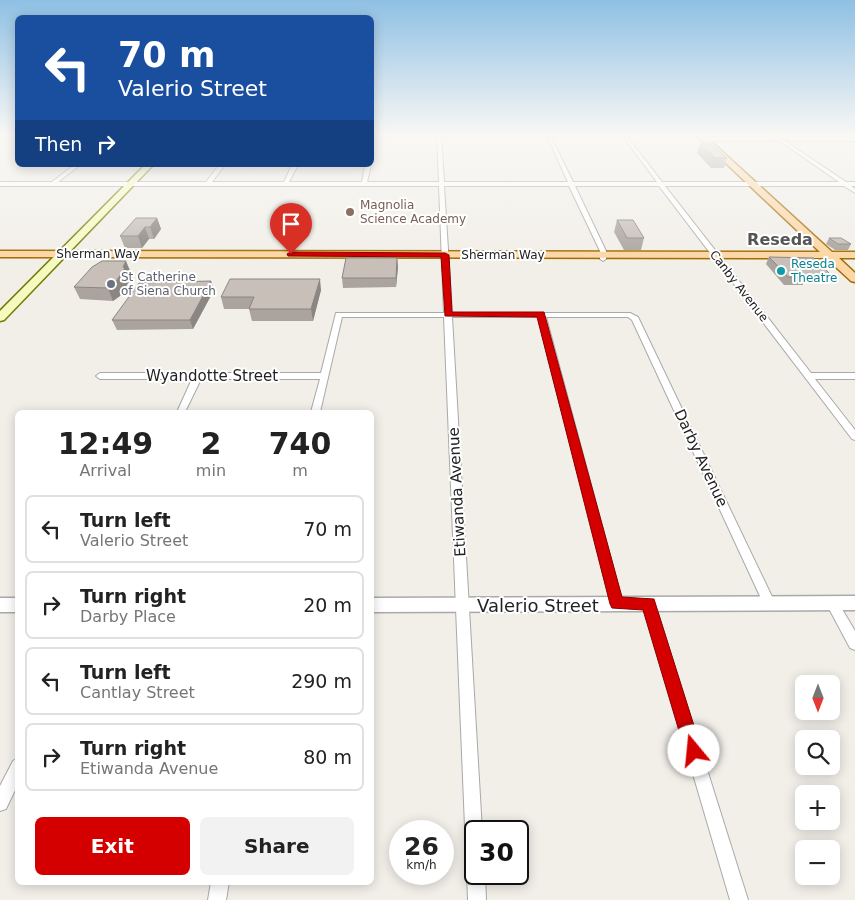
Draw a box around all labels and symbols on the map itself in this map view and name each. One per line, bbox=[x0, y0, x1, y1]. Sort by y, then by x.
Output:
place label: Magnolia Science Academy bbox=[360, 198, 466, 226]
pin bbox=[270, 203, 312, 254]
marker: Magnolia Science Academy bbox=[344, 206, 356, 218]
district label: Reseda bbox=[747, 230, 813, 249]
street label: Sherman Way bbox=[56, 247, 140, 261]
street label: Sherman Way bbox=[461, 248, 545, 262]
street label: Canby Avenue bbox=[707, 248, 771, 324]
place label: Reseda Theatre bbox=[790, 257, 837, 285]
marker: Reseda Theatre bbox=[775, 265, 787, 277]
place label: St Catherine of Siena Church bbox=[121, 270, 216, 298]
marker: St Catherine of Siena Church bbox=[105, 278, 117, 290]
street label: Wyandotte Street bbox=[146, 367, 278, 385]
street label: Darby Avenue bbox=[670, 406, 732, 510]
street label: Etiwanda Avenue bbox=[445, 427, 469, 557]
street label: Valerio Street bbox=[477, 595, 599, 616]
north arrow bbox=[795, 675, 840, 720]
position arrow bbox=[667, 724, 719, 776]
speed limit sign: 30 bbox=[464, 820, 529, 885]

